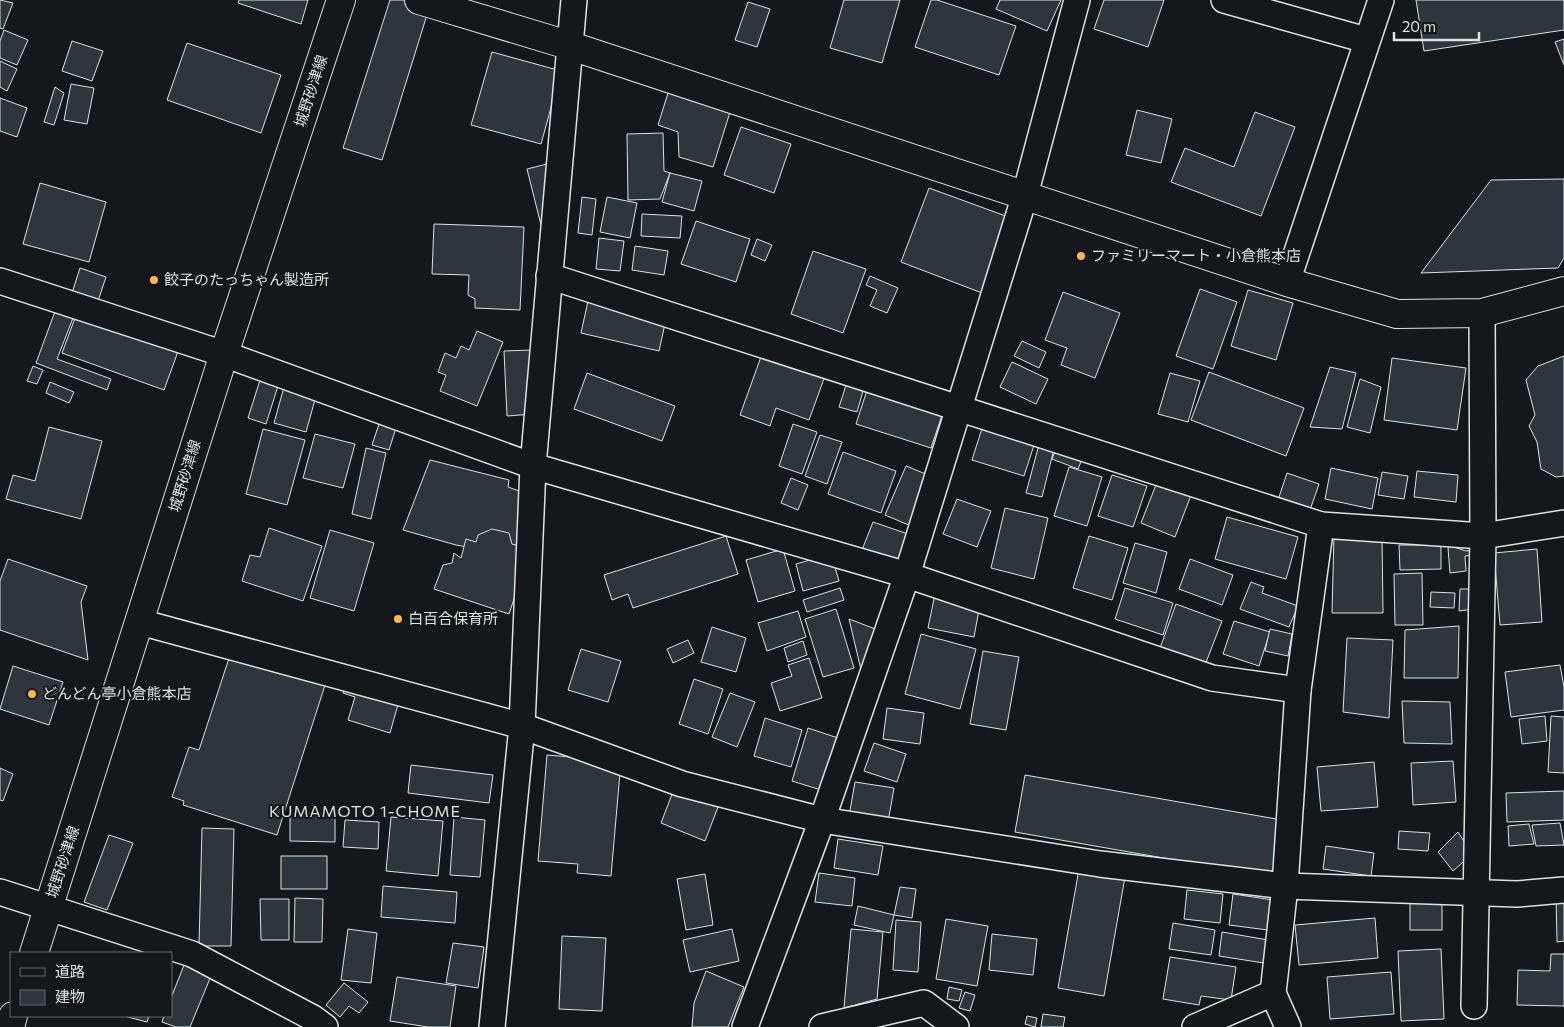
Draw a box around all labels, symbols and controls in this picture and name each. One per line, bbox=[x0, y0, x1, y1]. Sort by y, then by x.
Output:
scale bar bbox=[1394, 10, 1479, 42]
text: 20 m bbox=[1402, 17, 1436, 35]
street label: 城野砂津線 bbox=[290, 52, 330, 129]
place label: ファミリーマート・小倉熊本店 bbox=[1091, 246, 1301, 264]
marker: ファミリーマート・小倉熊本店 bbox=[1075, 250, 1087, 262]
place label: 餃子のたっちゃん製造所 bbox=[164, 270, 329, 288]
marker: 餃子のたっちゃん製造所 bbox=[148, 274, 160, 286]
street label: 城野砂津線 bbox=[164, 437, 204, 514]
place label: 白百合保育所 bbox=[408, 609, 498, 627]
marker: 白百合保育所 bbox=[392, 613, 404, 625]
place label: どんどん亭小倉熊本店 bbox=[42, 684, 192, 702]
marker: どんどん亭小倉熊本店 bbox=[26, 688, 38, 700]
district label: KUMAMOTO 1-CHOME bbox=[269, 801, 461, 820]
street label: 城野砂津線 bbox=[42, 823, 82, 900]
legend bbox=[10, 952, 172, 1017]
text: 道路 bbox=[55, 962, 85, 980]
text: 建物 bbox=[55, 987, 85, 1005]

